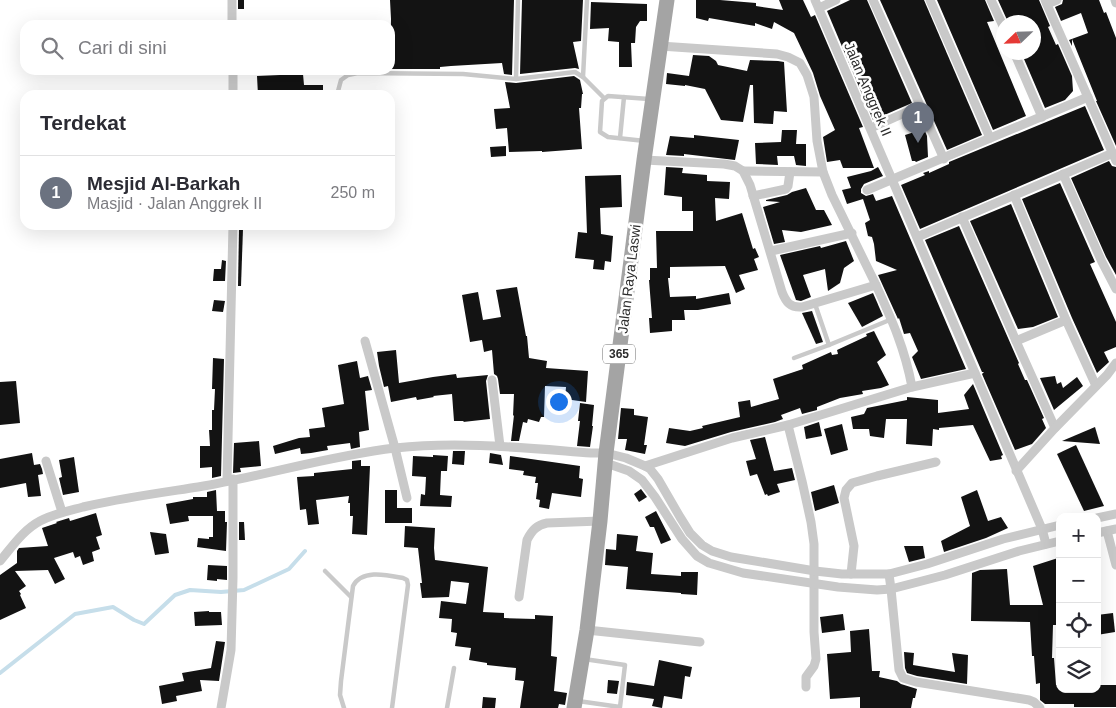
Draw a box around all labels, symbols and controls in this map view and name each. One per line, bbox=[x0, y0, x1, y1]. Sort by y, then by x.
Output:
north arrow bbox=[996, 15, 1041, 60]
search box bbox=[20, 20, 395, 75]
icon: search bbox=[38, 34, 66, 62]
text: Cari di sini bbox=[78, 37, 167, 58]
street label: Jalan Anggrek II bbox=[841, 40, 895, 138]
pin: 1 bbox=[902, 102, 934, 143]
text: Terdekat bbox=[40, 111, 126, 134]
text: Mesjid Al-Barkah bbox=[87, 173, 240, 194]
text: 1 bbox=[52, 184, 60, 201]
text: 250 m bbox=[331, 184, 375, 201]
text: Masjid · Jalan Anggrek II bbox=[87, 195, 262, 212]
street label: Jalan Raya Laswi bbox=[614, 224, 644, 334]
road number: 365 bbox=[603, 344, 635, 364]
your location bbox=[546, 389, 572, 415]
map controls bbox=[1056, 513, 1101, 693]
button: + bbox=[1056, 513, 1101, 558]
button: − bbox=[1056, 558, 1101, 603]
button: locate bbox=[1056, 603, 1101, 648]
button: layers bbox=[1056, 648, 1101, 693]

